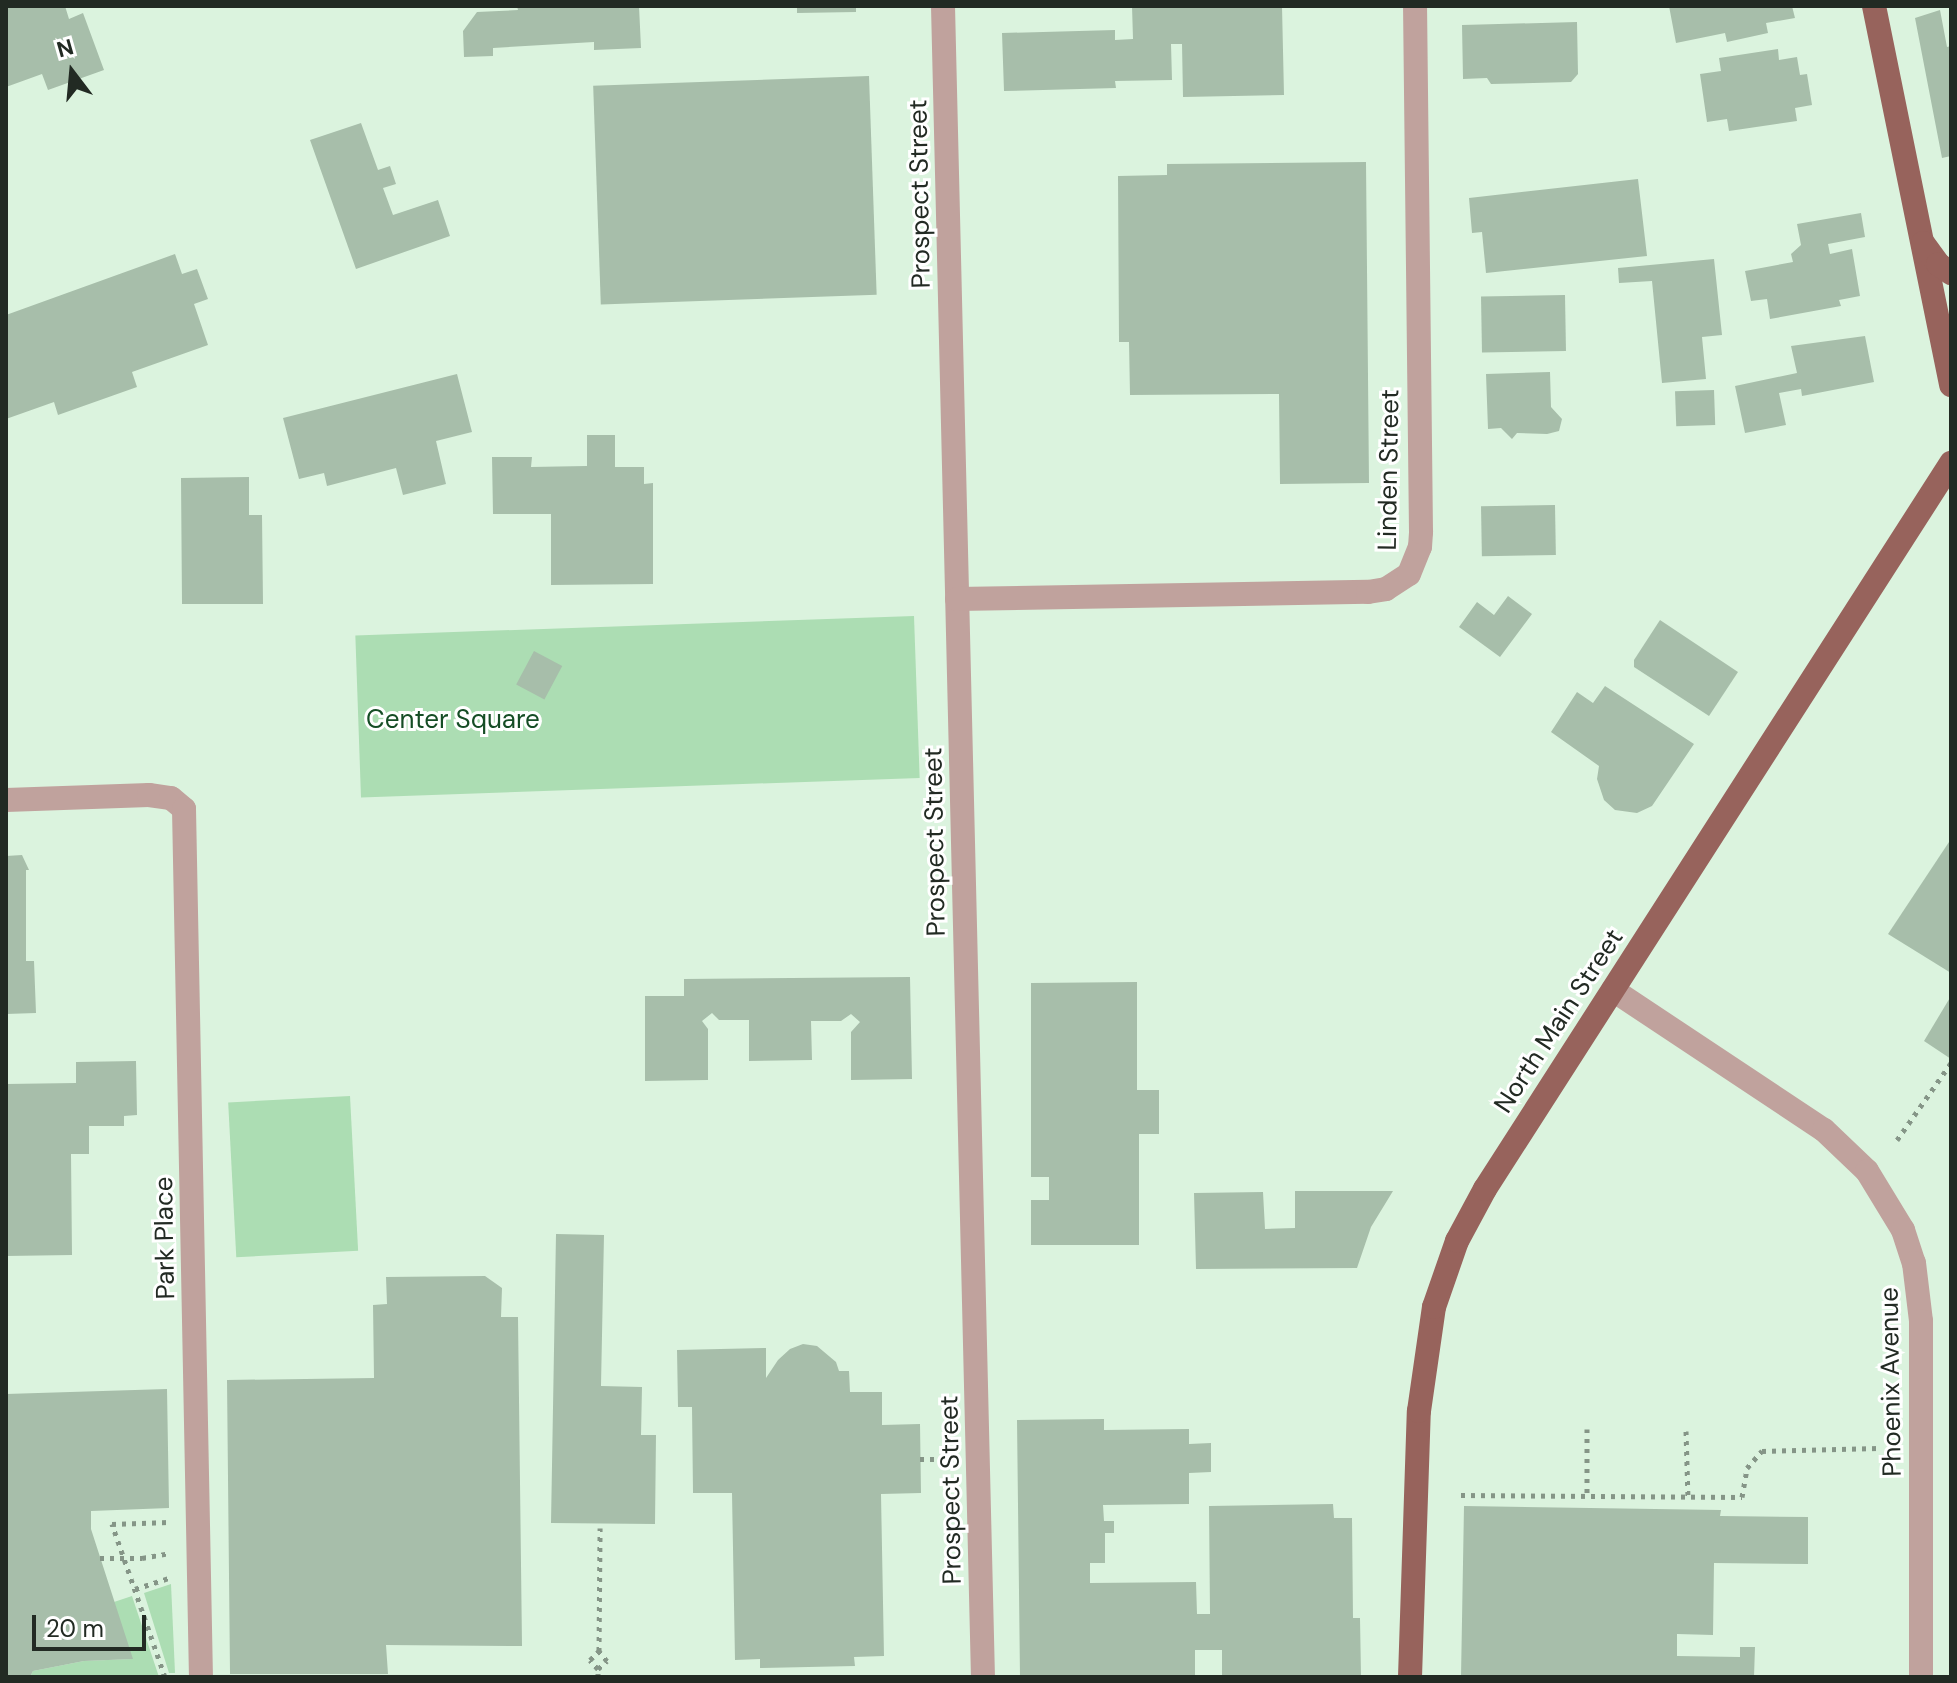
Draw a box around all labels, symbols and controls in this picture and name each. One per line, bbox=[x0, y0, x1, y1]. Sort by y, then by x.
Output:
north arrow bbox=[32, 32, 112, 112]
text: N bbox=[54, 32, 77, 65]
street label: Prospect Street bbox=[903, 99, 937, 289]
street label: Linden Street bbox=[1372, 389, 1406, 551]
park label: Center Square bbox=[366, 704, 540, 736]
street label: Prospect Street bbox=[918, 747, 952, 937]
street label: North Main Street bbox=[1488, 923, 1630, 1119]
street label: Park Place bbox=[148, 1176, 182, 1300]
street label: Phoenix Avenue bbox=[1874, 1287, 1908, 1477]
street label: Prospect Street bbox=[934, 1395, 968, 1585]
scale bar bbox=[36, 1599, 150, 1649]
text: 20 m bbox=[46, 1613, 104, 1644]

